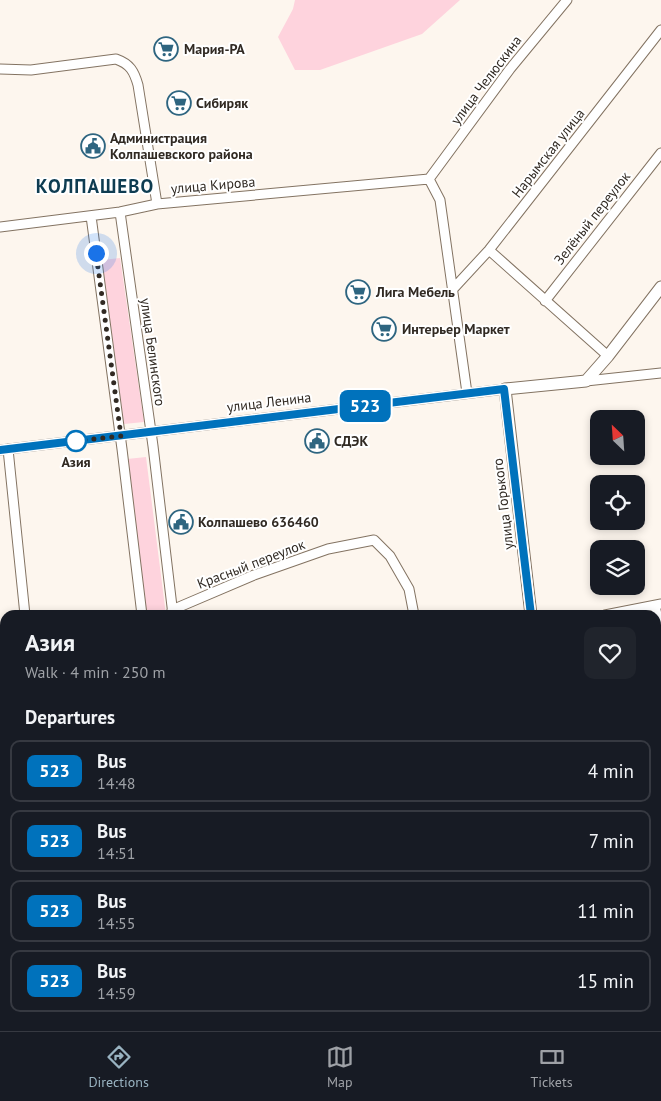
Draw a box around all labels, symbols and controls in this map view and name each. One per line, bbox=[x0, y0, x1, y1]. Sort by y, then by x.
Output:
street label: улица Челюскина bbox=[447, 32, 525, 128]
supermarket icon: Мария-РА bbox=[153, 36, 179, 62]
place label: Мария-РА bbox=[184, 40, 245, 58]
supermarket icon: Сибиряк bbox=[166, 90, 192, 116]
place label: Сибиряк bbox=[196, 94, 248, 112]
street label: Нарымская улица bbox=[508, 105, 588, 201]
place label: Администрация Колпашевского района bbox=[110, 129, 253, 163]
public building icon: Администрация Колпашевского района bbox=[80, 133, 106, 159]
street label: Зелёный переулок bbox=[550, 168, 634, 268]
street label: улица Кирова bbox=[170, 172, 256, 198]
district label: КОЛПАШЕВО bbox=[36, 174, 154, 198]
your location bbox=[84, 241, 109, 266]
supermarket icon: Лига Мебель bbox=[345, 279, 371, 305]
place label: Лига Мебель bbox=[375, 283, 455, 301]
street label: улица Белинского bbox=[137, 297, 169, 407]
supermarket icon: Интерьер Маркет bbox=[371, 316, 397, 342]
place label: Интерьер Маркет bbox=[402, 320, 510, 338]
street label: улица Ленина bbox=[226, 388, 312, 416]
line badge: 523 bbox=[336, 390, 394, 422]
text: 523 bbox=[350, 394, 380, 417]
north arrow bbox=[590, 410, 645, 465]
map controls bbox=[590, 410, 645, 595]
public building icon: СДЭК bbox=[304, 428, 330, 454]
marker: Азия bbox=[65, 430, 87, 452]
place label: СДЭК bbox=[334, 432, 368, 450]
place label: Азия bbox=[61, 453, 91, 471]
street label: улица Горького bbox=[488, 457, 518, 551]
button: locate bbox=[590, 475, 645, 530]
public building icon: Колпашево 636460 bbox=[168, 509, 194, 535]
place label: Колпашево 636460 bbox=[198, 513, 319, 531]
street label: Красный переулок bbox=[194, 535, 308, 593]
button: layers bbox=[590, 540, 645, 595]
text: Азия bbox=[25, 627, 75, 658]
button: heart bbox=[584, 627, 636, 679]
text: Walk · 4 min · 250 m bbox=[25, 662, 165, 682]
text: Departures bbox=[25, 705, 115, 729]
text: Bus bbox=[97, 749, 126, 773]
text: 523 bbox=[39, 759, 70, 782]
text: 4 min bbox=[588, 759, 634, 783]
text: 14:48 bbox=[97, 773, 135, 793]
text: Bus bbox=[97, 819, 126, 843]
text: 523 bbox=[39, 829, 70, 852]
text: 7 min bbox=[589, 829, 634, 853]
text: 14:51 bbox=[97, 843, 135, 863]
text: Bus bbox=[97, 889, 126, 913]
text: 523 bbox=[39, 899, 70, 922]
text: 11 min bbox=[577, 899, 634, 923]
text: 14:55 bbox=[97, 913, 135, 933]
text: Bus bbox=[97, 959, 126, 983]
text: 523 bbox=[39, 969, 70, 992]
text: 15 min bbox=[577, 969, 634, 993]
text: 14:59 bbox=[97, 983, 135, 1003]
tab: Directions bbox=[88, 1043, 149, 1091]
tab: Map bbox=[326, 1043, 354, 1091]
tab: Tickets bbox=[530, 1043, 573, 1091]

